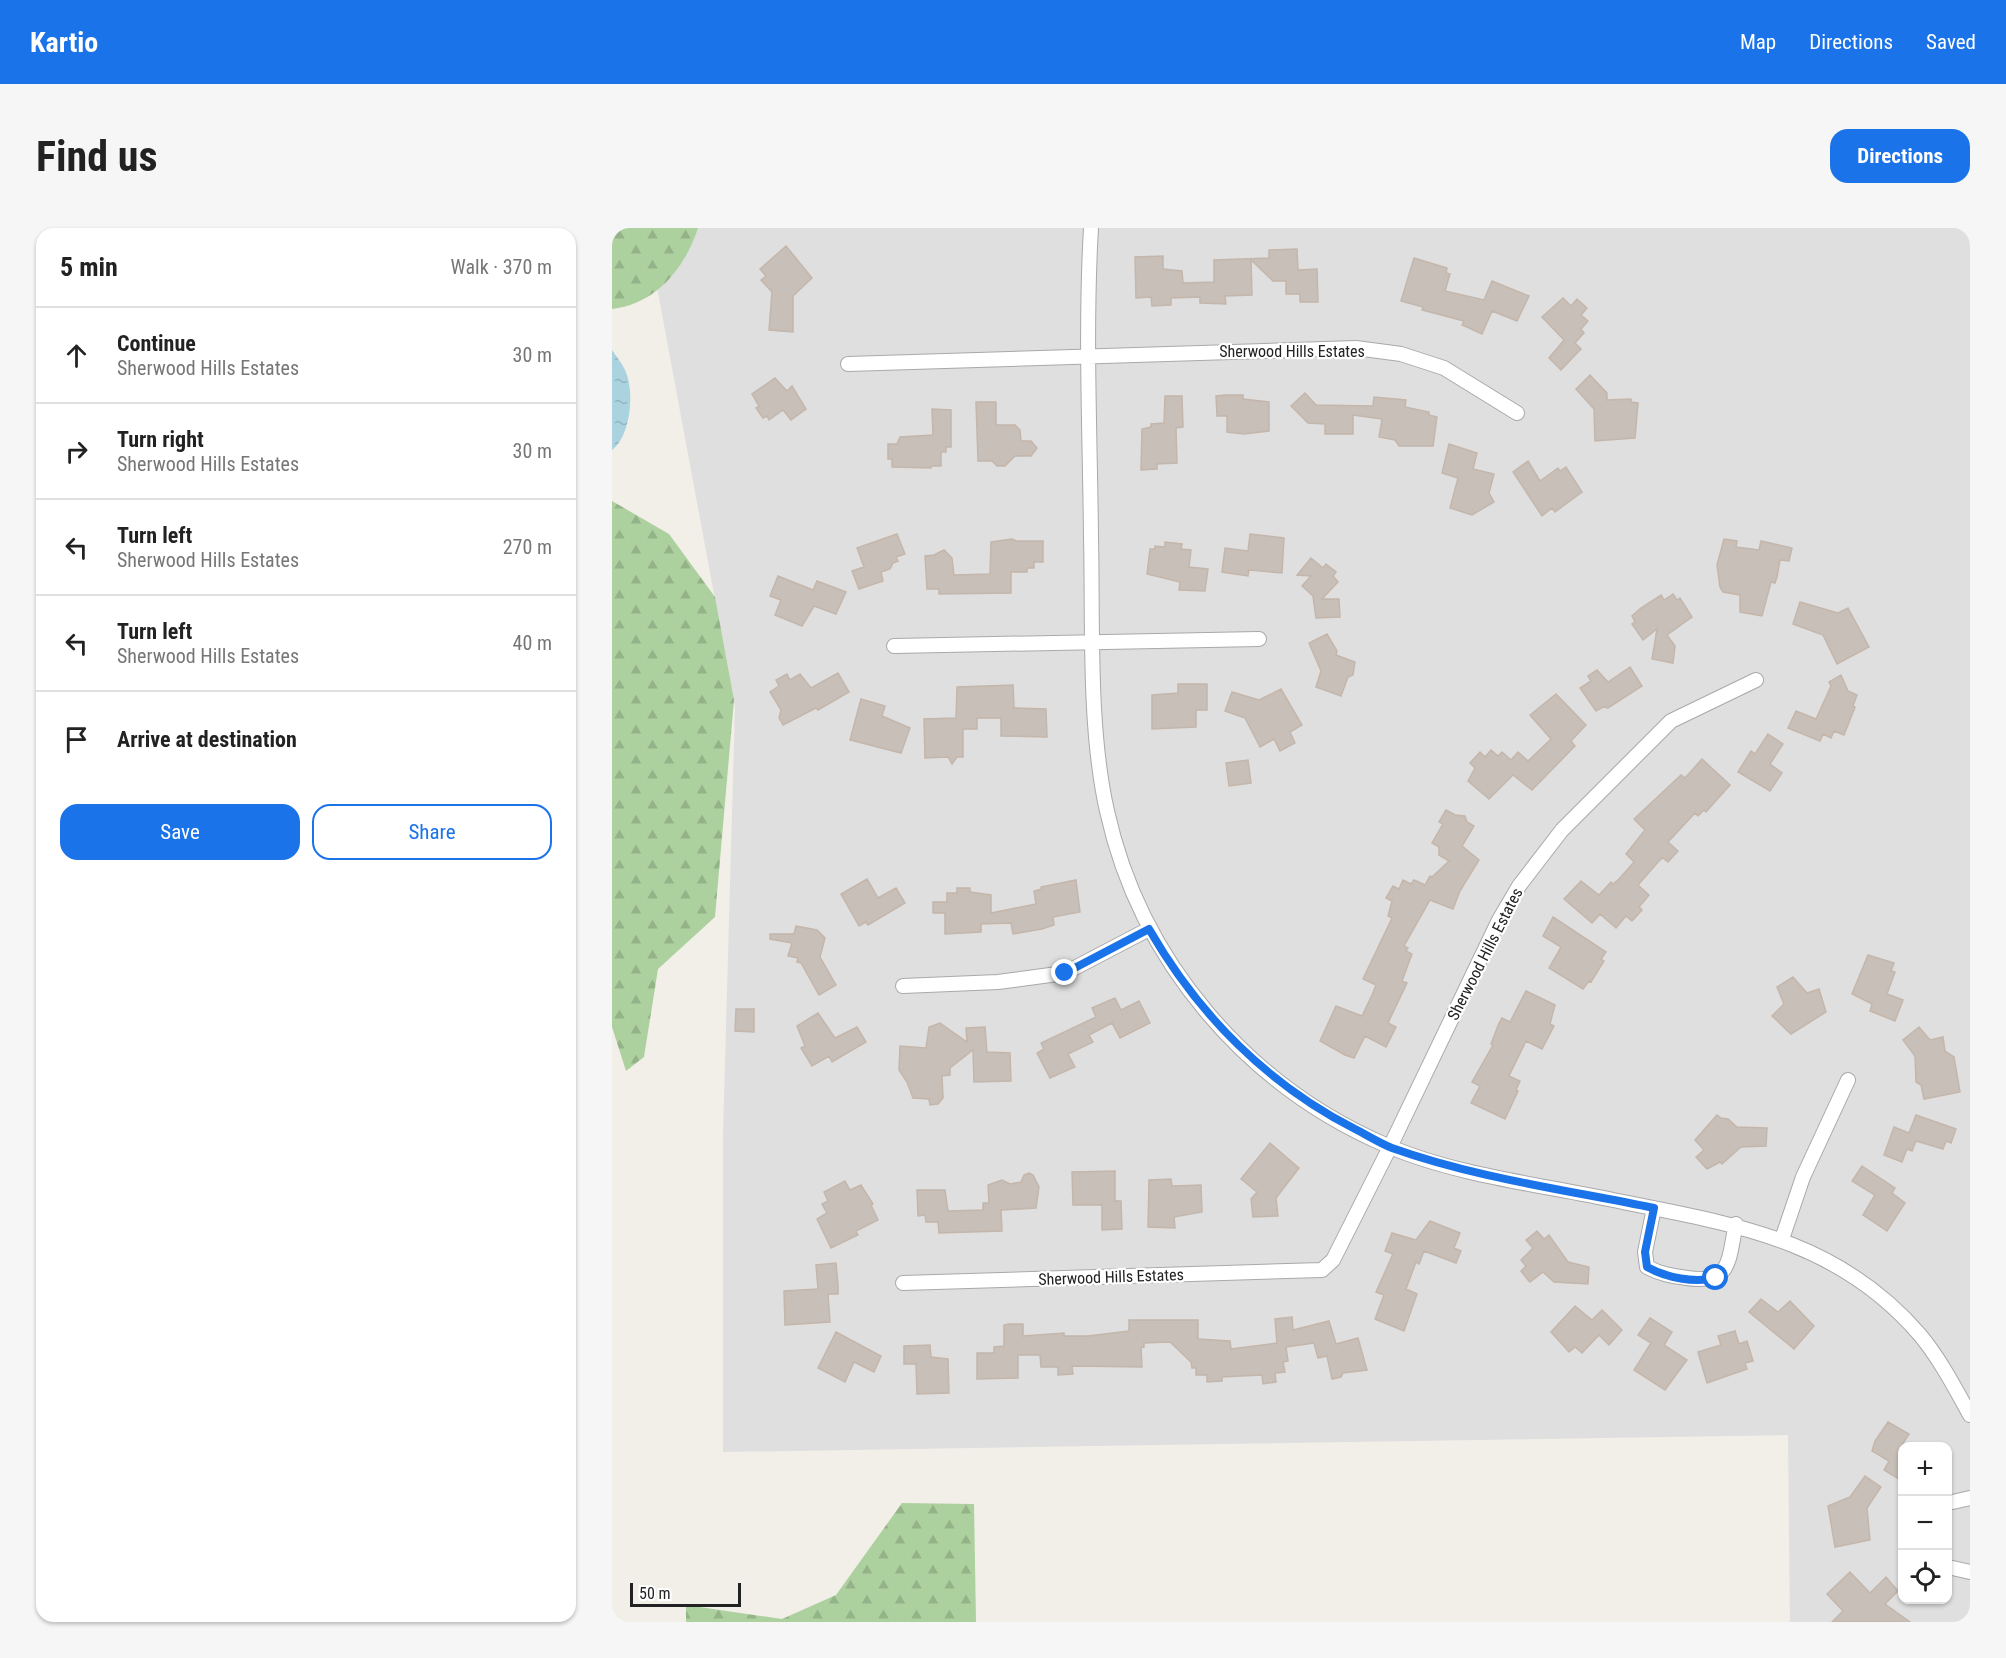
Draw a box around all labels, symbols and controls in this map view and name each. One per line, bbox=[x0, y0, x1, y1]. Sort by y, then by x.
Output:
text: Kartio bbox=[30, 26, 98, 59]
text: Map bbox=[1740, 30, 1776, 54]
text: Directions bbox=[1809, 30, 1893, 54]
text: Saved bbox=[1926, 30, 1976, 54]
button: Directions bbox=[1830, 129, 1970, 183]
text: Find us bbox=[36, 132, 157, 181]
text: 5 min bbox=[60, 252, 118, 282]
text: Walk · 370 m bbox=[451, 255, 552, 279]
text: Continue bbox=[117, 331, 196, 356]
icon: ahead bbox=[60, 339, 93, 372]
street label: Sherwood Hills Estates bbox=[1219, 342, 1365, 361]
text: 30 m bbox=[513, 343, 552, 367]
text: Sherwood Hills Estates bbox=[117, 356, 299, 380]
text: Turn right bbox=[117, 427, 204, 452]
icon: right bbox=[60, 435, 93, 468]
text: 30 m bbox=[513, 439, 552, 463]
text: Sherwood Hills Estates bbox=[117, 452, 299, 476]
text: Turn left bbox=[117, 523, 192, 548]
icon: left bbox=[60, 531, 93, 564]
text: 270 m bbox=[503, 535, 552, 559]
text: Sherwood Hills Estates bbox=[117, 548, 299, 572]
text: Turn left bbox=[117, 619, 192, 644]
icon: left bbox=[60, 627, 93, 660]
text: 40 m bbox=[513, 631, 552, 655]
text: Sherwood Hills Estates bbox=[117, 644, 299, 668]
icon: arrive bbox=[60, 723, 93, 756]
text: Arrive at destination bbox=[117, 727, 297, 752]
button: Save bbox=[60, 804, 300, 860]
button: Share bbox=[312, 804, 552, 860]
street label: Sherwood Hills Estates bbox=[1443, 885, 1527, 1023]
route end bbox=[1051, 959, 1077, 985]
route start bbox=[1702, 1264, 1728, 1290]
street label: Sherwood Hills Estates bbox=[1038, 1265, 1184, 1289]
map controls bbox=[1898, 1442, 1952, 1604]
button: + bbox=[1898, 1442, 1952, 1496]
button: − bbox=[1898, 1496, 1952, 1550]
button: locate bbox=[1898, 1550, 1952, 1604]
scale bar bbox=[630, 1580, 741, 1608]
text: 50 m bbox=[639, 1584, 671, 1603]

